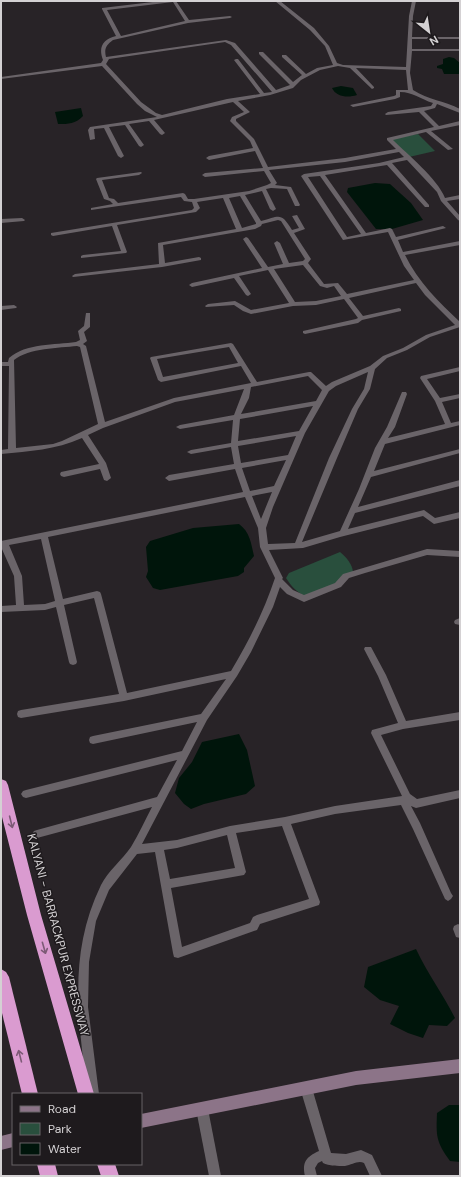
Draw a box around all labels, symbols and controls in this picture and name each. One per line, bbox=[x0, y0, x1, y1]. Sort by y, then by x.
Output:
north arrow bbox=[409, 12, 449, 52]
text: N bbox=[427, 33, 441, 49]
one-way arrow bbox=[8, 816, 15, 829]
street label: KALYANI - BARRACKPUR EXPRESSWAY bbox=[23, 832, 93, 1038]
one-way arrow bbox=[41, 941, 48, 954]
one-way arrow bbox=[16, 1050, 24, 1063]
legend bbox=[12, 1093, 142, 1165]
text: Road bbox=[48, 1101, 76, 1117]
text: Park bbox=[48, 1121, 72, 1137]
text: Water bbox=[48, 1141, 82, 1157]

